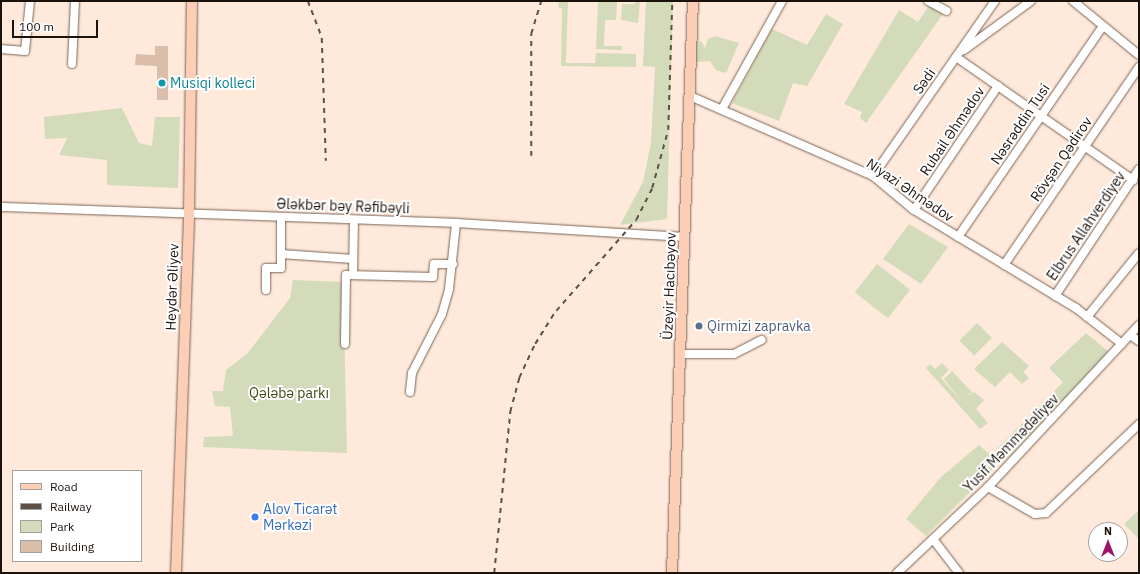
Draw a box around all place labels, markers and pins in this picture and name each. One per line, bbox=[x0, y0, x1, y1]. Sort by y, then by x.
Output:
place label: Musiqi kolleci bbox=[170, 75, 255, 91]
marker: Musiqi kolleci bbox=[157, 78, 167, 88]
place label: Qirmizi zapravka bbox=[707, 318, 811, 334]
marker: Qirmizi zapravka bbox=[694, 321, 704, 331]
place label: Alov Ticarət Mərkəzi bbox=[263, 501, 337, 534]
marker: Alov Ticarət Mərkəzi bbox=[250, 512, 260, 522]

